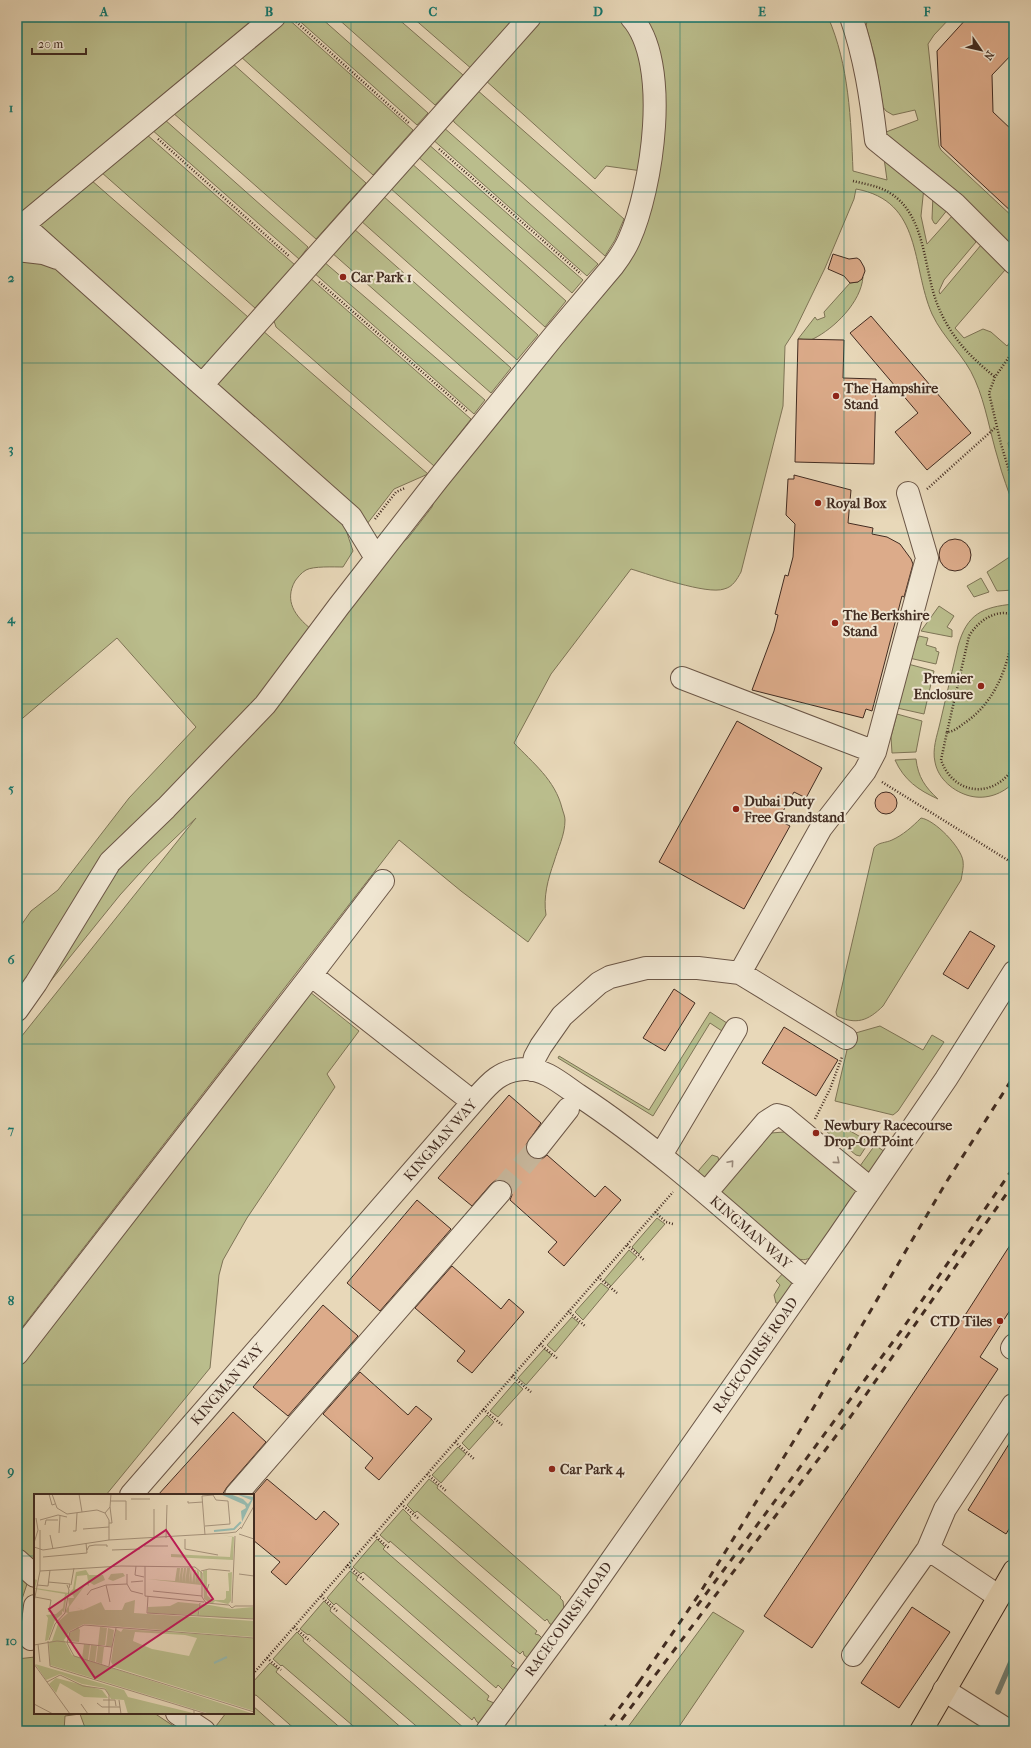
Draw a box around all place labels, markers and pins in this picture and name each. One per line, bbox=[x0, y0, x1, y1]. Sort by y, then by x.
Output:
place label: Car Park 1 bbox=[351, 269, 412, 286]
marker: Car Park 1 bbox=[338, 272, 348, 282]
place label: The Hampshire Stand bbox=[843, 380, 938, 413]
marker: The Hampshire Stand bbox=[831, 391, 841, 401]
place label: Royal Box bbox=[826, 495, 887, 512]
marker: Royal Box bbox=[813, 498, 823, 508]
place label: The Berkshire Stand bbox=[842, 607, 929, 640]
marker: The Berkshire Stand bbox=[830, 618, 840, 628]
place label: Premier Enclosure bbox=[914, 670, 974, 703]
marker: Premier Enclosure bbox=[976, 681, 986, 691]
place label: Dubai Duty Free Grandstand bbox=[743, 793, 846, 826]
marker: Dubai Duty Free Grandstand bbox=[731, 804, 741, 814]
place label: Newbury Racecourse Drop-Off Point bbox=[824, 1117, 952, 1150]
marker: Newbury Racecourse Drop-Off Point bbox=[811, 1128, 821, 1138]
place label: CTD Tiles bbox=[930, 1313, 993, 1330]
marker: CTD Tiles bbox=[995, 1316, 1005, 1326]
place label: Car Park 4 bbox=[560, 1461, 625, 1478]
marker: Car Park 4 bbox=[547, 1464, 557, 1474]

